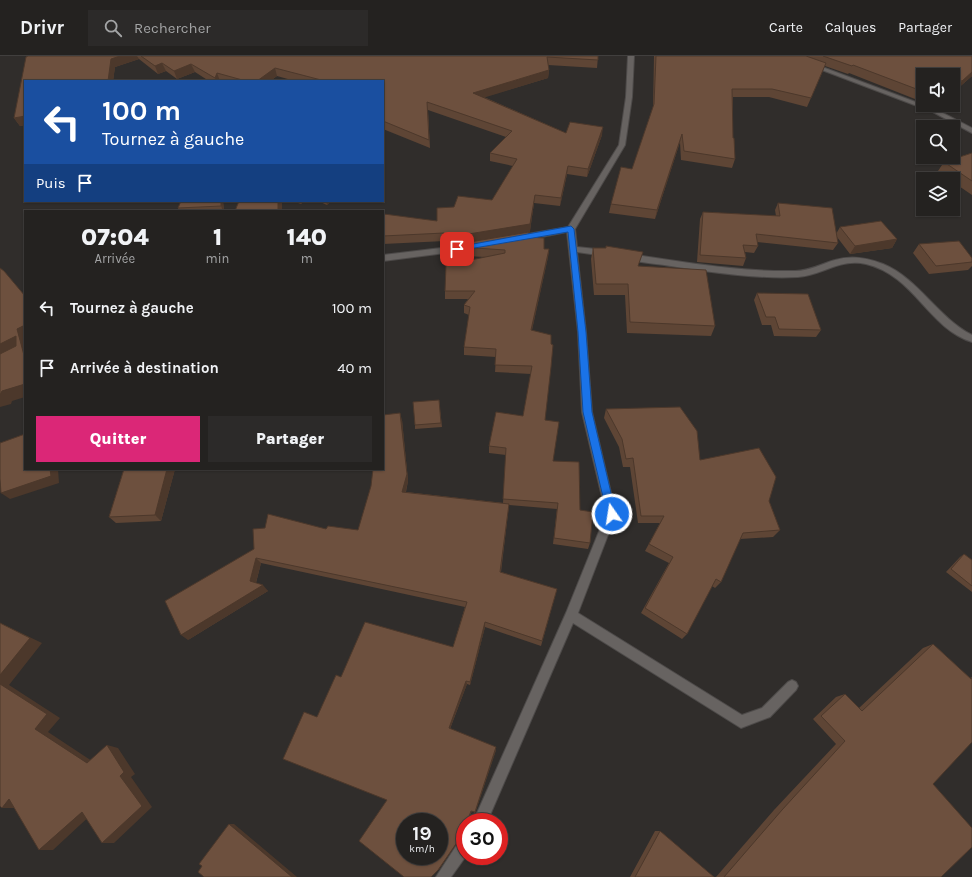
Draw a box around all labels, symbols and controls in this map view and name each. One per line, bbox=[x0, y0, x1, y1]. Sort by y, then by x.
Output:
search box bbox=[88, 10, 368, 46]
text: Drivr bbox=[20, 17, 64, 39]
icon: search bbox=[102, 17, 124, 39]
text: Rechercher bbox=[134, 19, 211, 37]
text: Carte bbox=[769, 19, 803, 36]
text: Calques bbox=[825, 19, 876, 36]
text: Partager bbox=[898, 19, 952, 36]
map controls bbox=[916, 68, 960, 216]
button: sound bbox=[916, 68, 960, 112]
text: 100 m bbox=[102, 94, 181, 127]
icon: left bbox=[36, 96, 88, 148]
button: search bbox=[916, 120, 960, 164]
text: Tournez à gauche bbox=[102, 128, 244, 150]
icon: arrive bbox=[74, 172, 96, 194]
button: layers bbox=[916, 172, 960, 216]
text: Puis bbox=[36, 174, 66, 192]
text: 07:04 bbox=[81, 223, 149, 251]
text: 1 bbox=[213, 223, 222, 251]
text: 140 bbox=[286, 223, 327, 251]
pin bbox=[440, 232, 474, 266]
icon: arrive bbox=[446, 238, 468, 260]
text: Arrivée bbox=[94, 251, 135, 266]
text: min bbox=[206, 251, 229, 266]
text: m bbox=[301, 251, 313, 266]
icon: left bbox=[36, 297, 58, 319]
text: Tournez à gauche bbox=[70, 299, 194, 317]
text: 100 m bbox=[332, 299, 372, 317]
icon: arrive bbox=[36, 357, 58, 379]
text: Arrivée à destination bbox=[70, 359, 219, 377]
text: 40 m bbox=[337, 359, 372, 377]
button: Quitter bbox=[36, 416, 200, 462]
button: Partager bbox=[208, 416, 372, 462]
position arrow bbox=[591, 493, 633, 535]
speed limit sign: 30 bbox=[456, 813, 508, 865]
text: 19 bbox=[412, 822, 432, 845]
text: km/h bbox=[409, 843, 435, 855]

